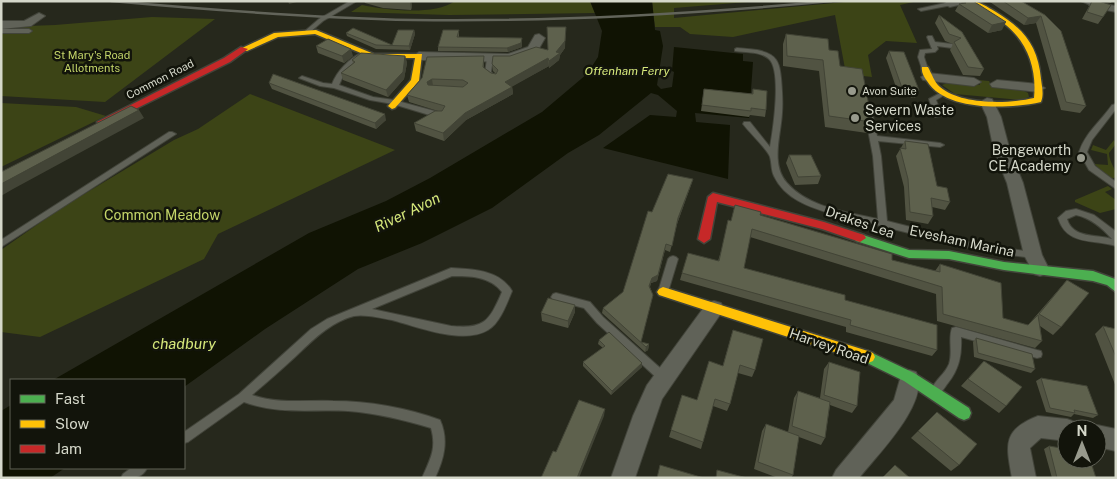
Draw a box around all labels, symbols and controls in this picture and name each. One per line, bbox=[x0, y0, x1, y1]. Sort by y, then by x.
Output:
park label: St Mary's Road Allotments bbox=[54, 49, 130, 74]
street label: Common Road bbox=[124, 57, 196, 101]
water label: Offenham Ferry bbox=[584, 64, 670, 78]
marker: Avon Suite bbox=[846, 85, 858, 97]
place label: Avon Suite bbox=[862, 85, 917, 97]
place label: Severn Waste Services bbox=[865, 102, 954, 134]
marker: Severn Waste Services bbox=[849, 112, 861, 124]
place label: Bengeworth CE Academy bbox=[989, 142, 1072, 174]
marker: Bengeworth CE Academy bbox=[1075, 152, 1087, 164]
water label: River Avon bbox=[371, 189, 443, 235]
street label: Drakes Lea bbox=[823, 203, 897, 241]
park label: Common Meadow bbox=[104, 207, 220, 223]
street label: Evesham Marina bbox=[908, 222, 1016, 260]
street label: Harvey Road bbox=[787, 325, 871, 367]
water label: chadbury bbox=[152, 335, 216, 352]
legend bbox=[10, 379, 185, 469]
text: Fast bbox=[55, 390, 85, 407]
text: Slow bbox=[55, 415, 90, 432]
north arrow bbox=[1057, 419, 1107, 469]
text: N bbox=[1077, 423, 1087, 439]
text: Jam bbox=[55, 440, 82, 457]

